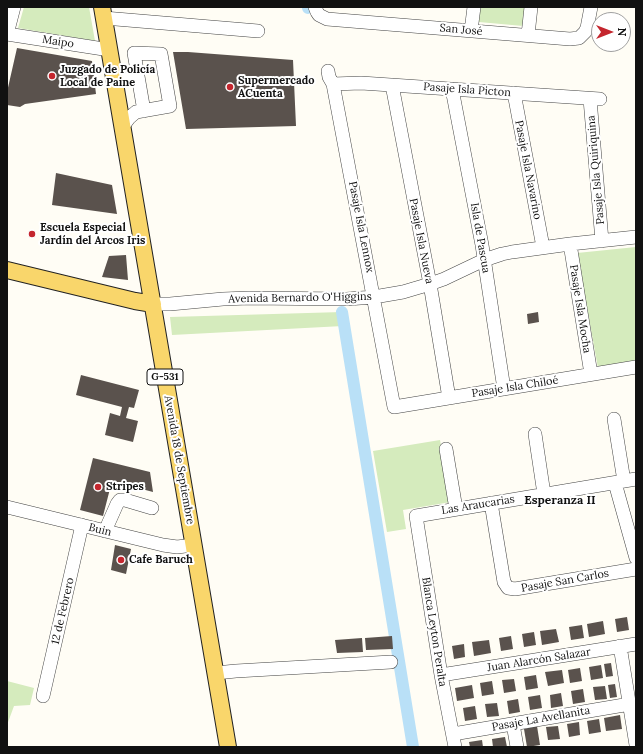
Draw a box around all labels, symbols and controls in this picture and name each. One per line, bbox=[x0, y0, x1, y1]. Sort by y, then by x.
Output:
north arrow bbox=[591, 12, 631, 52]
street label: San José bbox=[439, 22, 483, 38]
text: N bbox=[615, 28, 629, 36]
street label: Maipo bbox=[41, 33, 75, 51]
place label: Juzgado de Policía Local de Paine bbox=[60, 63, 155, 89]
marker: Juzgado de Policía Local de Paine bbox=[47, 71, 57, 81]
place label: Supermercado ACuenta bbox=[238, 74, 315, 100]
street label: Pasaje Isla Picton bbox=[423, 80, 511, 100]
marker: Supermercado ACuenta bbox=[225, 82, 235, 92]
street label: Pasaje Isla Quiriquina bbox=[585, 115, 607, 225]
street label: Pasaje Isla Navarino bbox=[512, 119, 544, 221]
street label: Pasaje Isla Lennox bbox=[346, 180, 376, 274]
street label: Pasaje Isla Nueva bbox=[406, 197, 436, 285]
street label: Isla de Pascua bbox=[467, 202, 493, 274]
place label: Escuela Especial Jardín del Arcos Iris bbox=[40, 221, 145, 247]
marker: Escuela Especial Jardín del Arcos Iris bbox=[27, 229, 37, 239]
street label: Pasaje Isla Mocha bbox=[566, 264, 594, 354]
street label: Avenida Bernardo O'Higgins bbox=[228, 290, 372, 306]
road number: G-531 bbox=[147, 369, 183, 385]
street label: Pasaje Isla Chiloé bbox=[471, 374, 559, 400]
street label: Avenida 18 de Septiembre bbox=[161, 395, 197, 525]
place label: Stripes bbox=[106, 480, 144, 494]
marker: Stripes bbox=[93, 482, 103, 492]
street label: Las Araucarias bbox=[440, 493, 516, 517]
district label: Esperanza II bbox=[524, 494, 596, 508]
street label: Buin bbox=[87, 521, 113, 539]
place label: Cafe Baruch bbox=[129, 553, 193, 567]
marker: Cafe Baruch bbox=[116, 555, 126, 565]
street label: Pasaje San Carlos bbox=[520, 567, 610, 595]
street label: 12 de Febrero bbox=[49, 576, 77, 646]
street label: Blanca Leyton Peralta bbox=[419, 576, 449, 688]
street label: Juan Alarcón Salazar bbox=[486, 645, 592, 675]
street label: Pasaje La Avellanita bbox=[491, 704, 591, 734]

